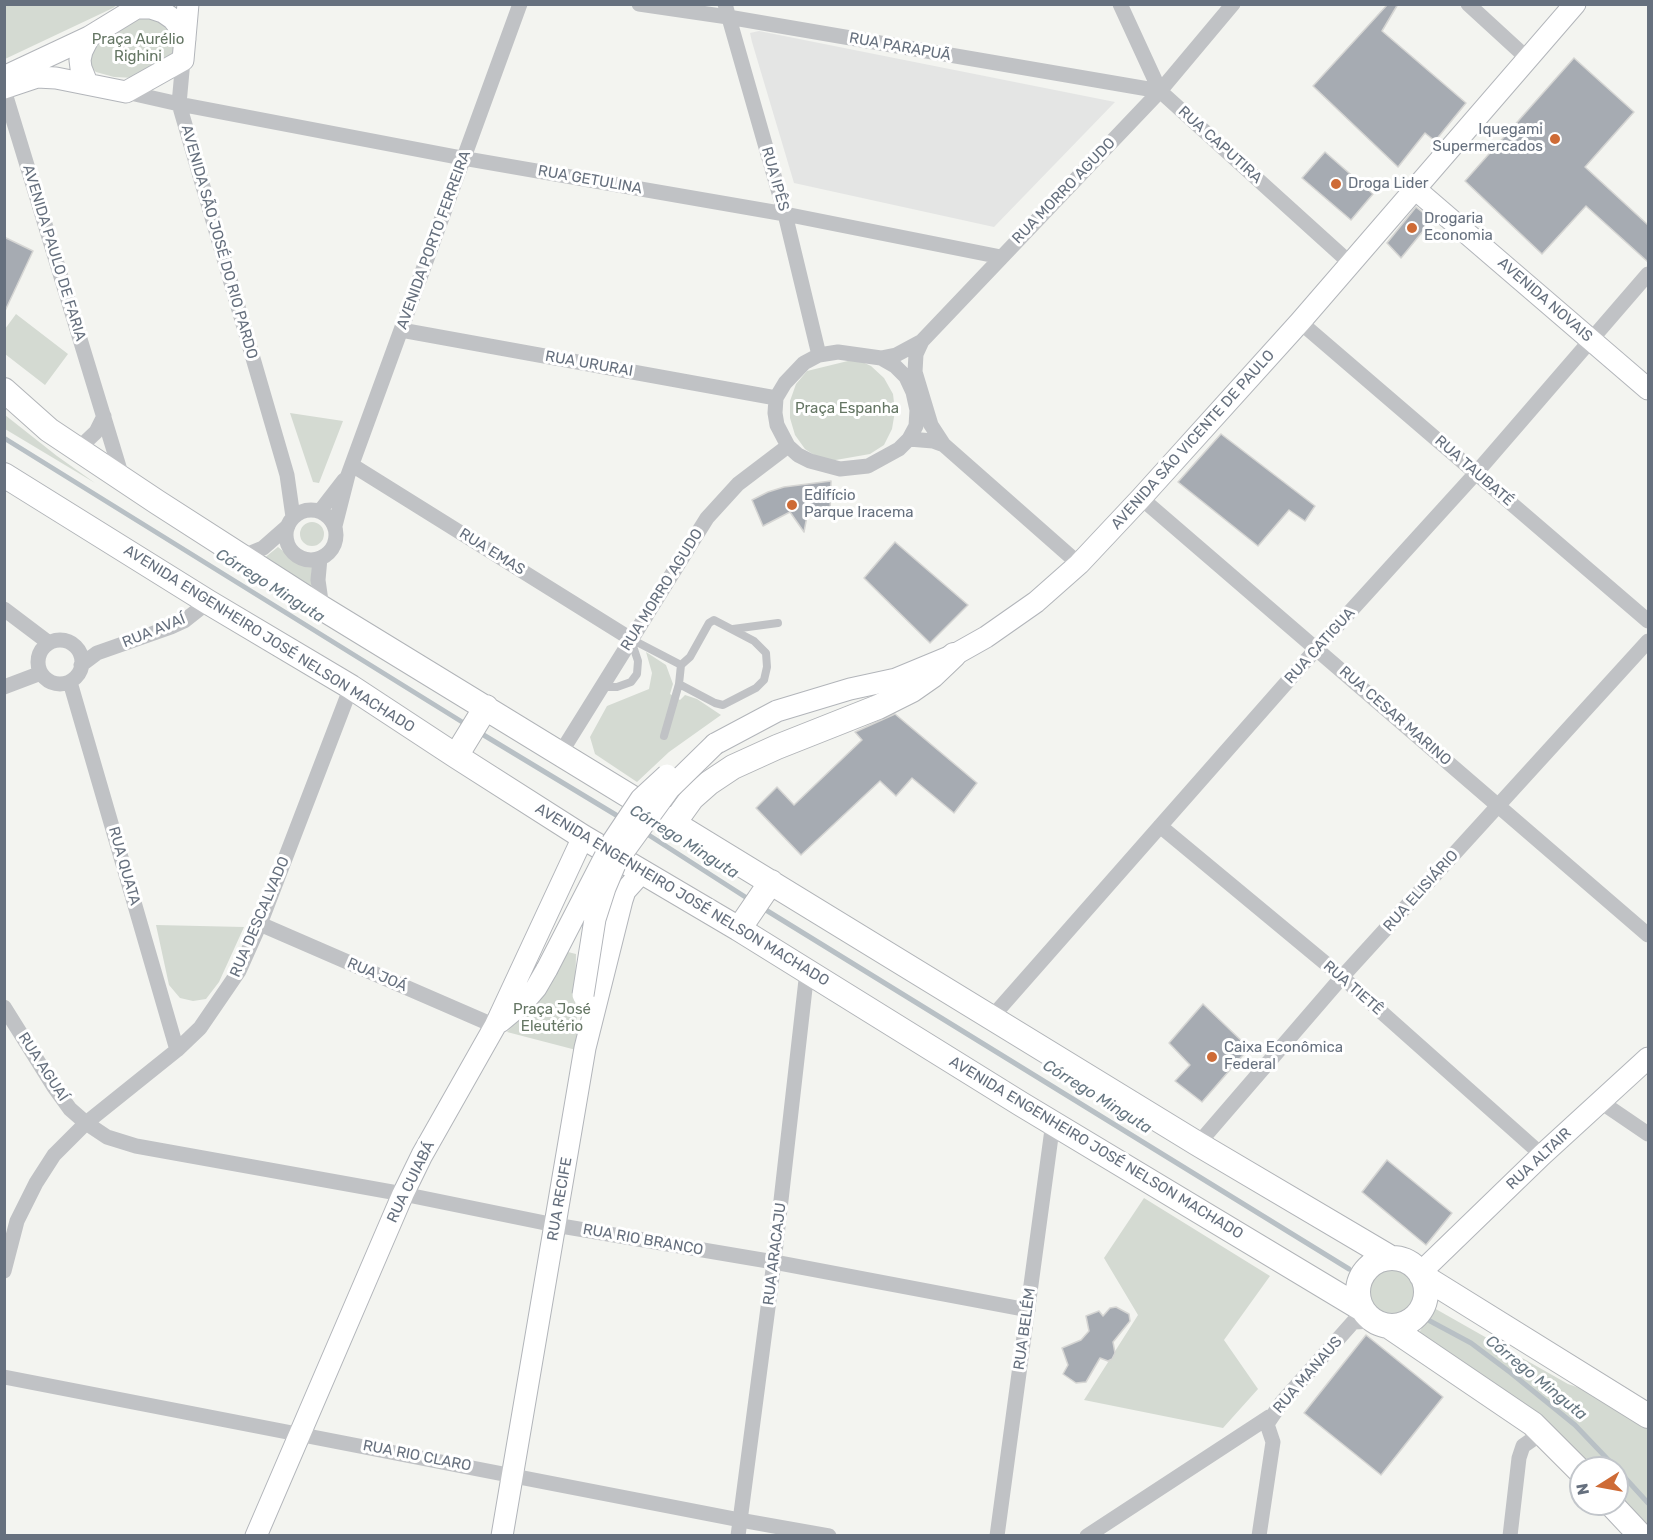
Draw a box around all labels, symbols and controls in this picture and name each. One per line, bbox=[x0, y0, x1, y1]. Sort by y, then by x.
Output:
street label: RUA PARAPUÃ bbox=[848, 29, 952, 65]
park label: Praça Aurélio Righini bbox=[92, 31, 184, 66]
street label: RUA CAPUTIRA bbox=[1174, 103, 1266, 187]
place label: Iquegami Supermercados bbox=[1433, 121, 1543, 156]
street label: AVENIDA SÃO JOSÉ DO RIO PARDO bbox=[177, 123, 261, 361]
marker: Iquegami Supermercados bbox=[1548, 132, 1562, 146]
street label: RUA MORRO AGUDO bbox=[1009, 134, 1119, 248]
street label: RUA IPÊS bbox=[757, 145, 793, 213]
street label: AVENIDA PORTO FERREIRA bbox=[393, 148, 475, 332]
street label: RUA GETULINA bbox=[537, 162, 643, 198]
street label: AVENIDA PAULO DE FARIA bbox=[19, 163, 89, 343]
place label: Droga Lider bbox=[1348, 175, 1429, 193]
marker: Droga Lider bbox=[1329, 177, 1343, 191]
place label: Drogaria Economia bbox=[1424, 210, 1493, 245]
marker: Drogaria Economia bbox=[1405, 221, 1419, 235]
street label: AVENIDA NOVAIS bbox=[1494, 254, 1596, 346]
street label: RUA URURAI bbox=[544, 347, 634, 381]
street label: AVENIDA SÃO VICENTE DE PAULO bbox=[1108, 347, 1278, 533]
park label: Praça Espanha bbox=[795, 400, 899, 418]
street label: RUA TAUBATÉ bbox=[1431, 432, 1517, 510]
place label: Edifício Parque Iracema bbox=[804, 487, 914, 522]
marker: Edifício Parque Iracema bbox=[785, 498, 799, 512]
street label: RUA EMAS bbox=[456, 525, 528, 579]
street label: RUA MORRO AGUDO bbox=[617, 526, 707, 654]
street label: AVENIDA ENGENHEIRO JOSÉ NELSON MACHADO bbox=[120, 541, 418, 737]
water label: Córrego Minguta bbox=[212, 545, 328, 627]
street label: RUA CATIGUA bbox=[1281, 604, 1359, 688]
street label: RUA AVAÍ bbox=[120, 610, 188, 652]
street label: RUA CESAR MARINO bbox=[1335, 663, 1455, 769]
street label: AVENIDA ENGENHEIRO JOSÉ NELSON MACHADO bbox=[532, 800, 832, 990]
water label: Córrego Minguta bbox=[626, 801, 742, 883]
street label: RUA QUATA bbox=[104, 825, 144, 907]
street label: RUA ELISIÁRIO bbox=[1380, 847, 1462, 935]
street label: RUA DESCALVADO bbox=[226, 854, 294, 980]
street label: RUA JOÁ bbox=[344, 954, 410, 996]
street label: RUA TIETÊ bbox=[1319, 957, 1387, 1019]
park label: Praça José Eleutério bbox=[513, 1001, 591, 1036]
street label: RUA AGUAÍ bbox=[14, 1029, 72, 1105]
place label: Caixa Econômica Federal bbox=[1224, 1039, 1343, 1074]
marker: Caixa Econômica Federal bbox=[1205, 1050, 1219, 1064]
street label: AVENIDA ENGENHEIRO JOSÉ NELSON MACHADO bbox=[946, 1053, 1246, 1243]
water label: Córrego Minguta bbox=[1039, 1056, 1155, 1138]
street label: RUA ALTAIR bbox=[1503, 1124, 1575, 1194]
street label: RUA CUIABÁ bbox=[384, 1138, 438, 1226]
street label: RUA RECIFE bbox=[544, 1156, 576, 1242]
street label: RUA ARACAJU bbox=[760, 1202, 790, 1306]
street label: RUA RIO BRANCO bbox=[581, 1221, 705, 1259]
street label: RUA BELÉM bbox=[1010, 1287, 1040, 1371]
water label: Córrego Minguta bbox=[1482, 1331, 1590, 1425]
street label: RUA MANAUS bbox=[1270, 1333, 1346, 1417]
street label: RUA RIO CLARO bbox=[361, 1437, 473, 1475]
north arrow bbox=[1569, 1456, 1629, 1516]
text: N bbox=[1572, 1482, 1593, 1497]

